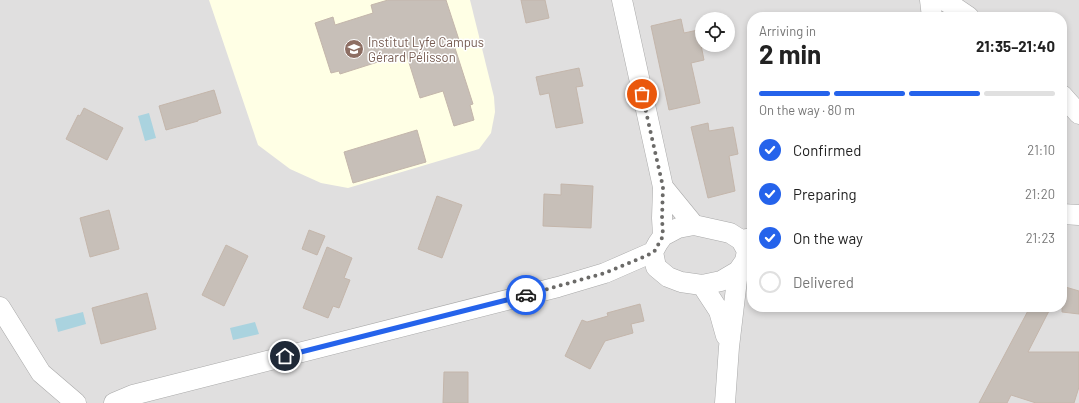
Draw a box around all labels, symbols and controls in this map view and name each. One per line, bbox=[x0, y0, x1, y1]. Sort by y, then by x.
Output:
map controls bbox=[695, 12, 735, 52]
button: locate bbox=[695, 12, 735, 52]
text: Arriving in bbox=[759, 23, 816, 39]
place label: Institut Lyfe Campus Gérard Pélisson bbox=[368, 34, 484, 65]
text: 21:35–21:40 bbox=[976, 37, 1055, 55]
school or university icon: Institut Lyfe Campus Gérard Pélisson bbox=[343, 38, 365, 60]
text: 2 min bbox=[759, 38, 821, 69]
pin bbox=[625, 77, 659, 111]
icon: bag bbox=[631, 83, 653, 105]
text: On the way · 80 m bbox=[759, 102, 855, 118]
icon: check bbox=[759, 139, 781, 161]
text: Confirmed bbox=[793, 141, 861, 159]
text: 21:10 bbox=[1027, 142, 1055, 158]
icon: check bbox=[759, 183, 781, 205]
text: Preparing bbox=[793, 185, 857, 203]
text: 21:20 bbox=[1025, 186, 1055, 202]
icon: check bbox=[759, 227, 781, 249]
text: On the way bbox=[793, 229, 863, 247]
text: 21:23 bbox=[1026, 230, 1055, 246]
text: Delivered bbox=[793, 273, 854, 291]
courier bbox=[506, 275, 546, 315]
icon: car bbox=[515, 284, 537, 306]
pin bbox=[268, 339, 302, 373]
icon: home bbox=[274, 345, 296, 367]

